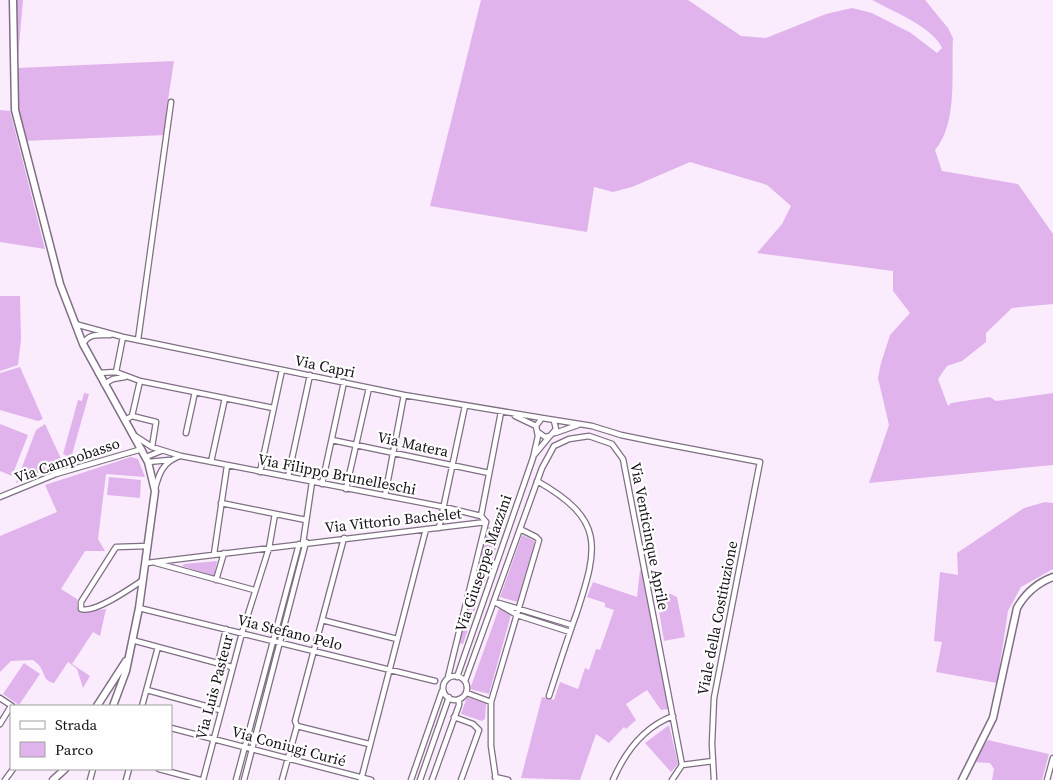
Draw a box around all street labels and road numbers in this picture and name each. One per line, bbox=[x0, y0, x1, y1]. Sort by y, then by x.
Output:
street label: Via Capri bbox=[293, 349, 357, 383]
street label: Via Matera bbox=[375, 426, 451, 462]
street label: Via Campobasso bbox=[12, 432, 122, 488]
street label: Via Filippo Brunelleschi bbox=[256, 448, 418, 500]
street label: Via Venticinque Aprile bbox=[625, 460, 675, 612]
street label: Via Giuseppe Mazzini bbox=[450, 492, 516, 634]
street label: Via Vittorio Bachelet bbox=[324, 502, 463, 538]
street label: Viale della Costituzione bbox=[692, 539, 742, 697]
street label: Via Stefano Pelo bbox=[235, 609, 345, 655]
street label: Via Luis Pasteur bbox=[190, 632, 238, 742]
street label: Via Coniugi Curié bbox=[230, 721, 349, 771]

